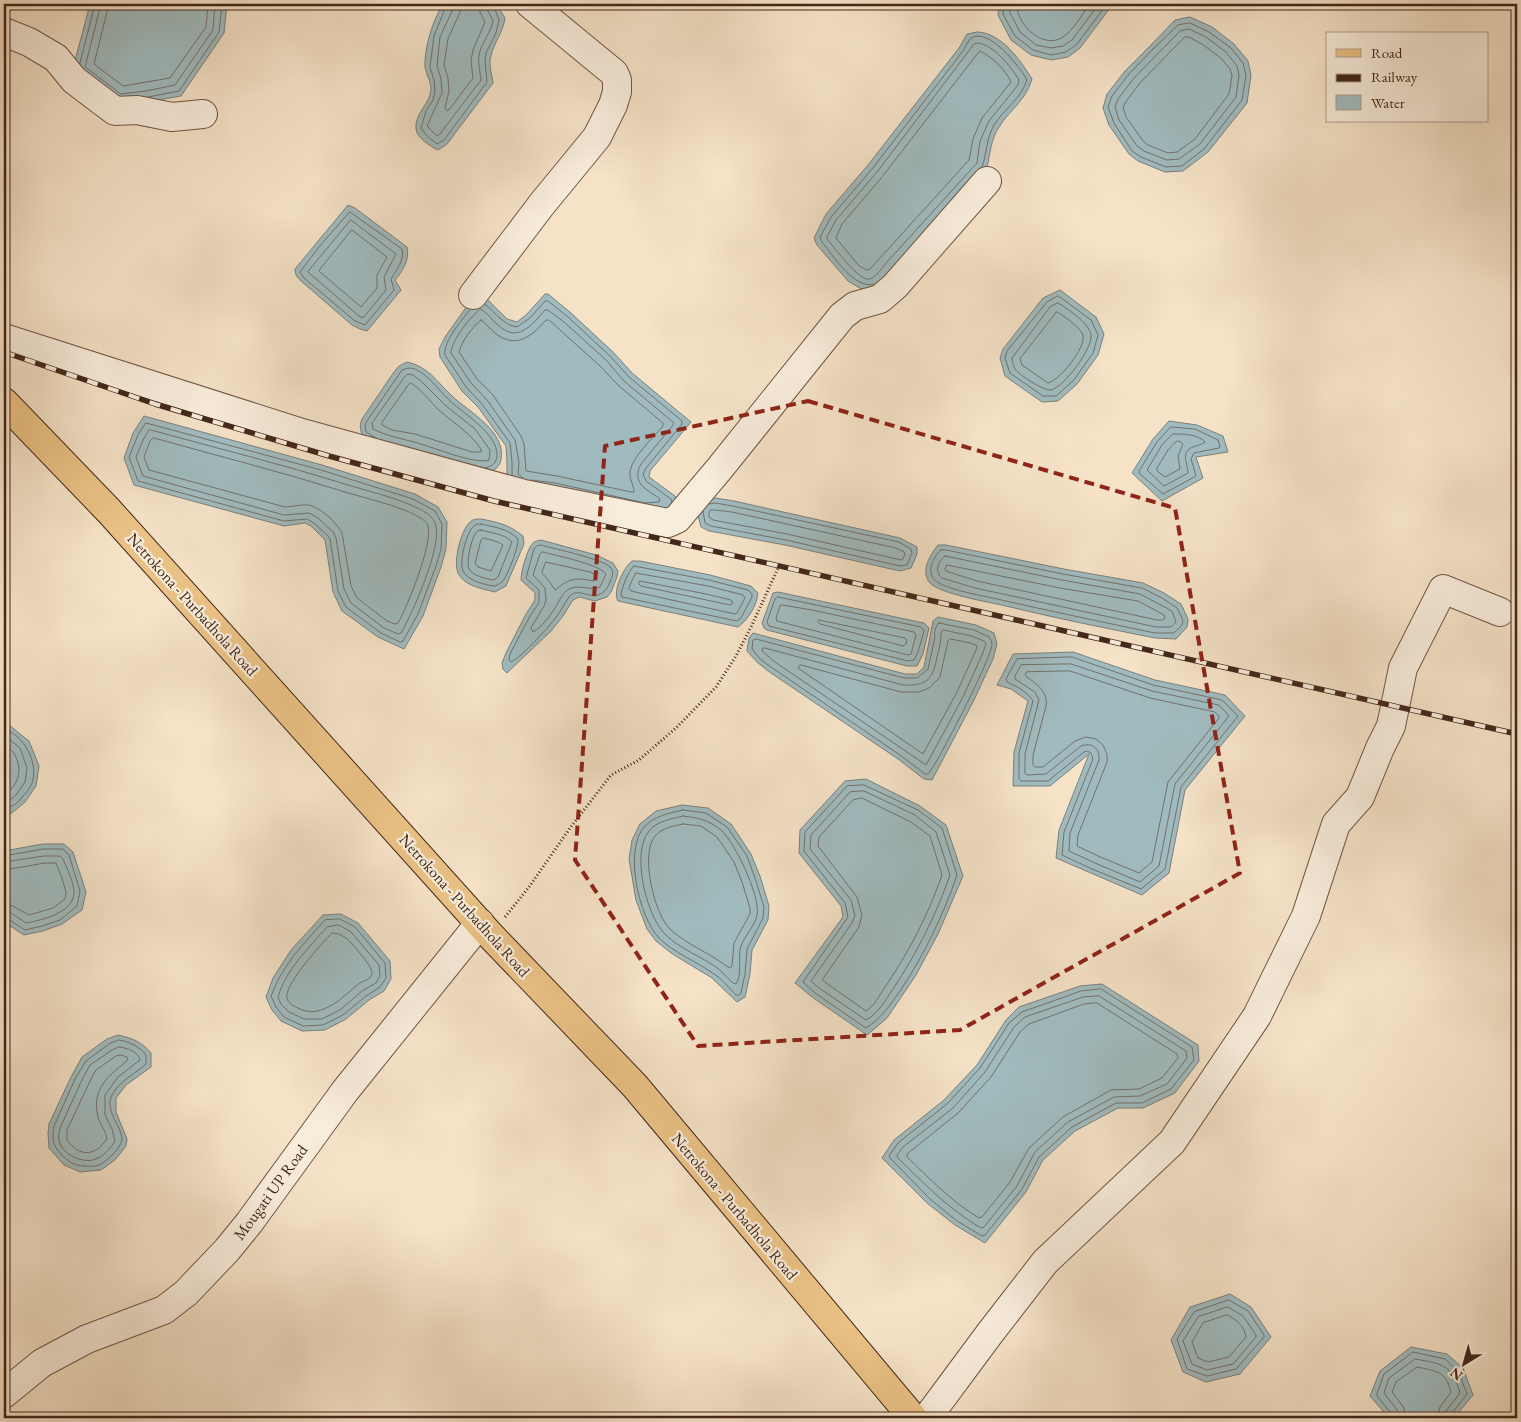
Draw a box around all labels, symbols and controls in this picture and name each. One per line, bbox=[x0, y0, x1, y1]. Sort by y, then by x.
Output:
legend bbox=[1326, 32, 1488, 122]
text: Road bbox=[1371, 43, 1403, 62]
text: Railway bbox=[1371, 67, 1418, 86]
text: Water bbox=[1371, 93, 1405, 112]
street label: Netrokona - Purbadhola Road bbox=[123, 528, 263, 681]
street label: Netrokona - Purbadhola Road bbox=[395, 829, 535, 982]
street label: Netrokona - Purbadhola Road bbox=[667, 1128, 803, 1285]
street label: Mougati UP Road bbox=[229, 1140, 313, 1244]
north arrow bbox=[1438, 1340, 1488, 1390]
text: N bbox=[1446, 1363, 1466, 1385]

